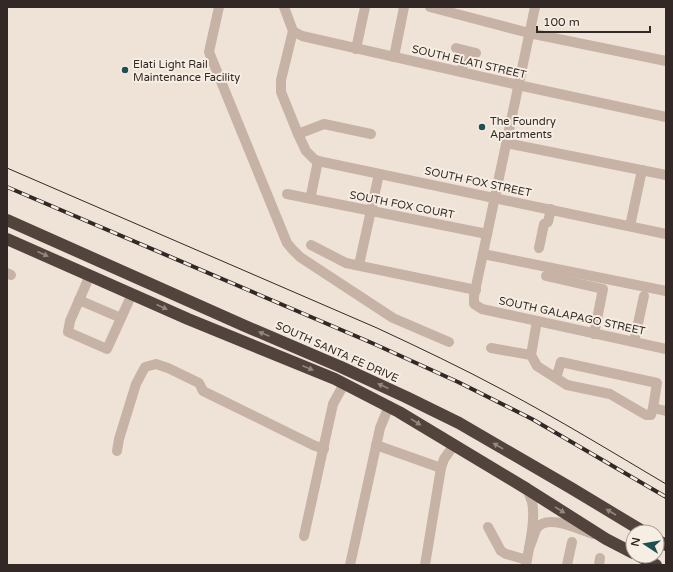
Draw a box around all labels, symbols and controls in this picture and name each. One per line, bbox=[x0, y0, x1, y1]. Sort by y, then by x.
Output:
scale bar bbox=[537, 8, 650, 34]
text: 100 m bbox=[543, 15, 580, 29]
street label: SOUTH ELATI STREET bbox=[411, 43, 528, 82]
place label: Elati Light Rail Maintenance Facility bbox=[133, 58, 240, 84]
marker: Elati Light Rail Maintenance Facility bbox=[120, 65, 130, 75]
place label: The Foundry Apartments bbox=[490, 115, 556, 141]
marker: The Foundry Apartments bbox=[477, 122, 487, 132]
street label: SOUTH FOX STREET bbox=[423, 164, 533, 200]
street label: SOUTH FOX COURT bbox=[349, 188, 456, 222]
one-way arrow bbox=[37, 252, 49, 258]
street label: SOUTH GALAPAGO STREET bbox=[498, 294, 647, 338]
one-way arrow bbox=[156, 304, 167, 310]
street label: SOUTH SANTA FE DRIVE bbox=[273, 319, 401, 385]
one-way arrow bbox=[259, 331, 270, 337]
one-way arrow bbox=[302, 365, 314, 371]
one-way arrow bbox=[378, 383, 389, 389]
one-way arrow bbox=[410, 418, 422, 425]
one-way arrow bbox=[492, 443, 504, 450]
one-way arrow bbox=[554, 507, 566, 514]
one-way arrow bbox=[605, 508, 617, 515]
north arrow bbox=[625, 524, 665, 564]
text: N bbox=[628, 536, 643, 548]

